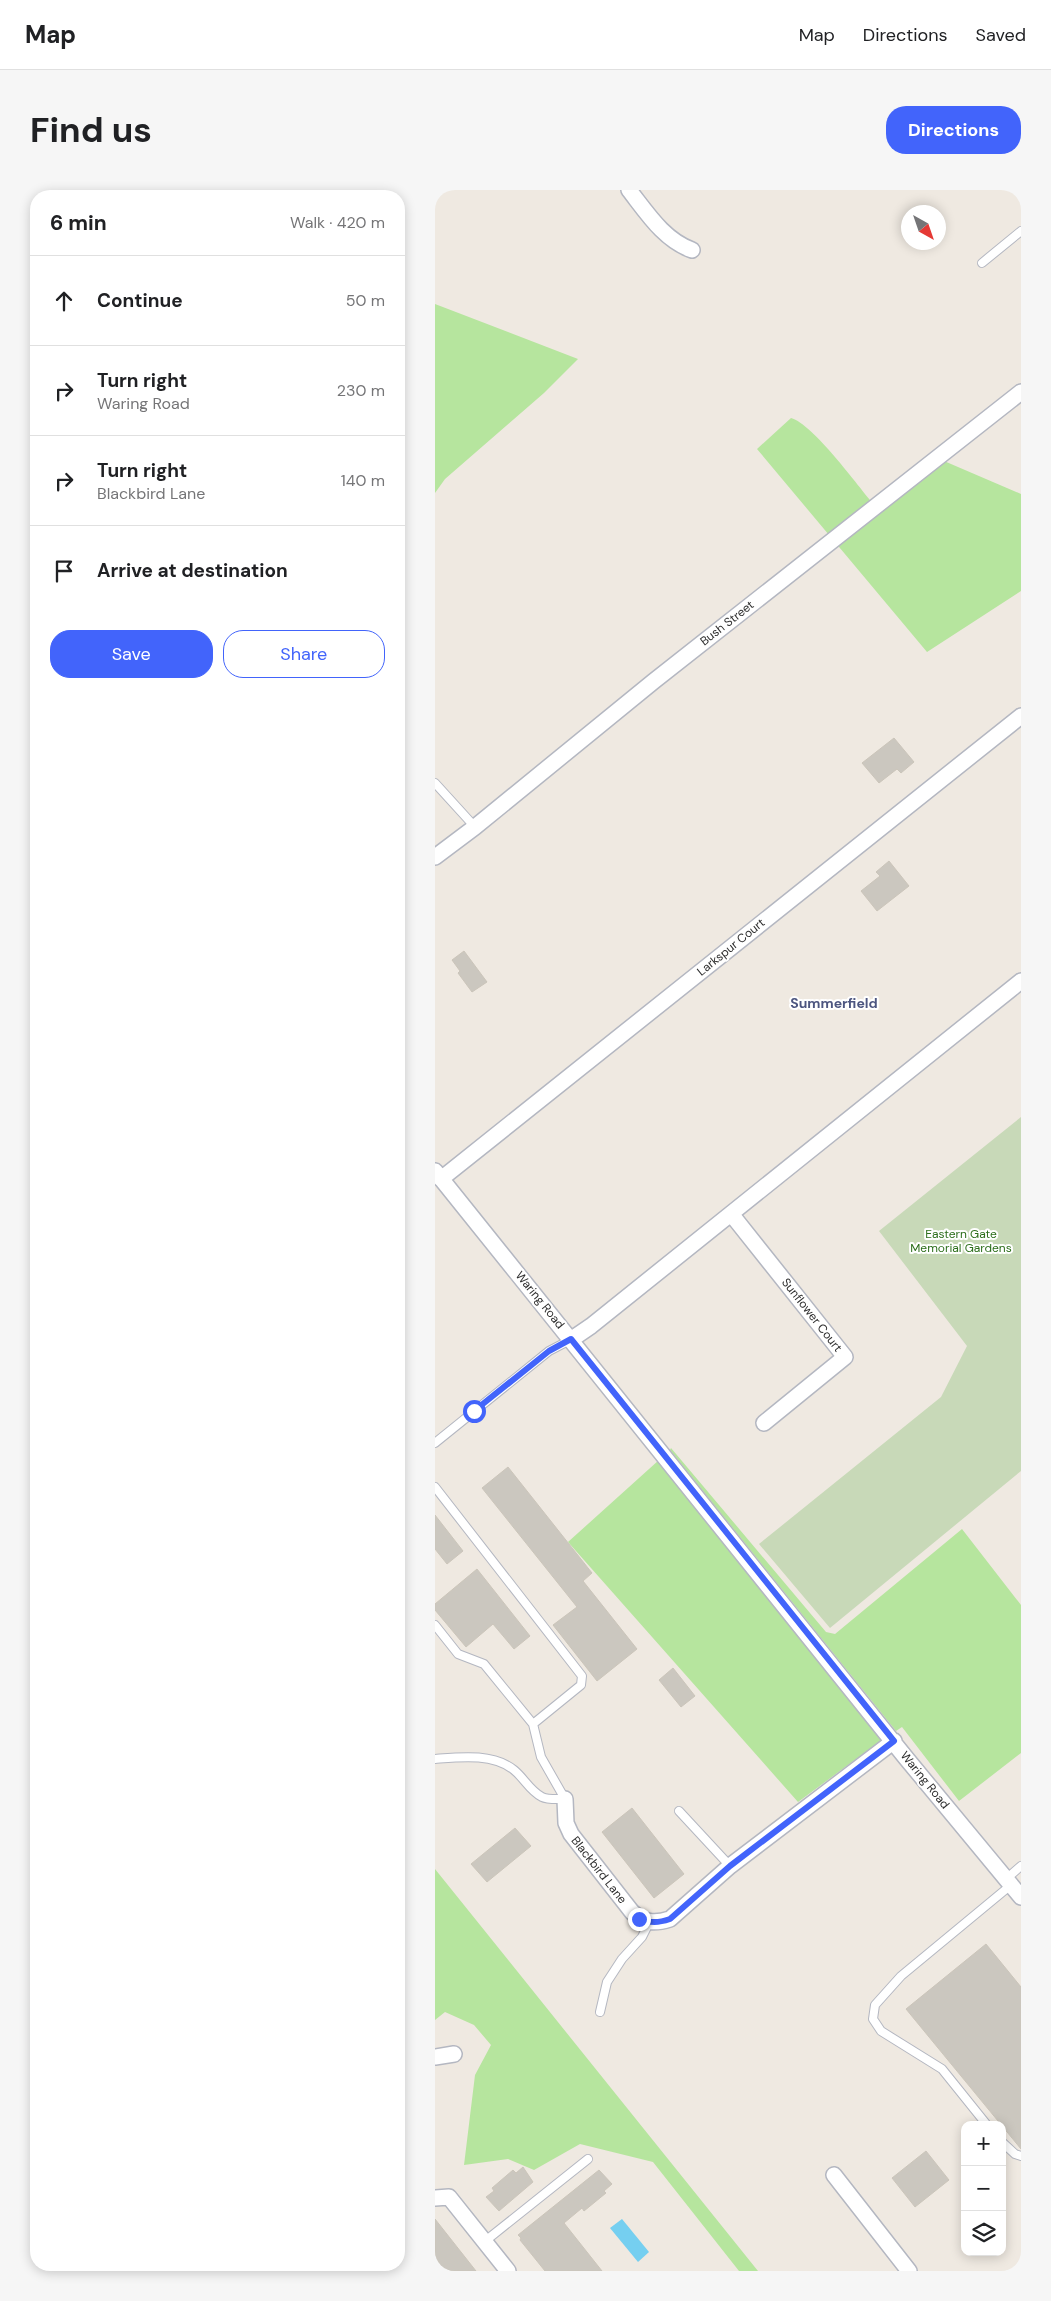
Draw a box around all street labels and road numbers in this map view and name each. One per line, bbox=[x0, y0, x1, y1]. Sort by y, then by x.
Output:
street label: Bush Street bbox=[697, 597, 757, 649]
street label: Larkspur Court bbox=[694, 915, 768, 979]
street label: Waring Road bbox=[512, 1268, 568, 1332]
street label: Sunflower Court bbox=[778, 1275, 846, 1355]
street label: Waring Road bbox=[897, 1748, 953, 1812]
street label: Blackbird Lane bbox=[568, 1833, 630, 1907]

